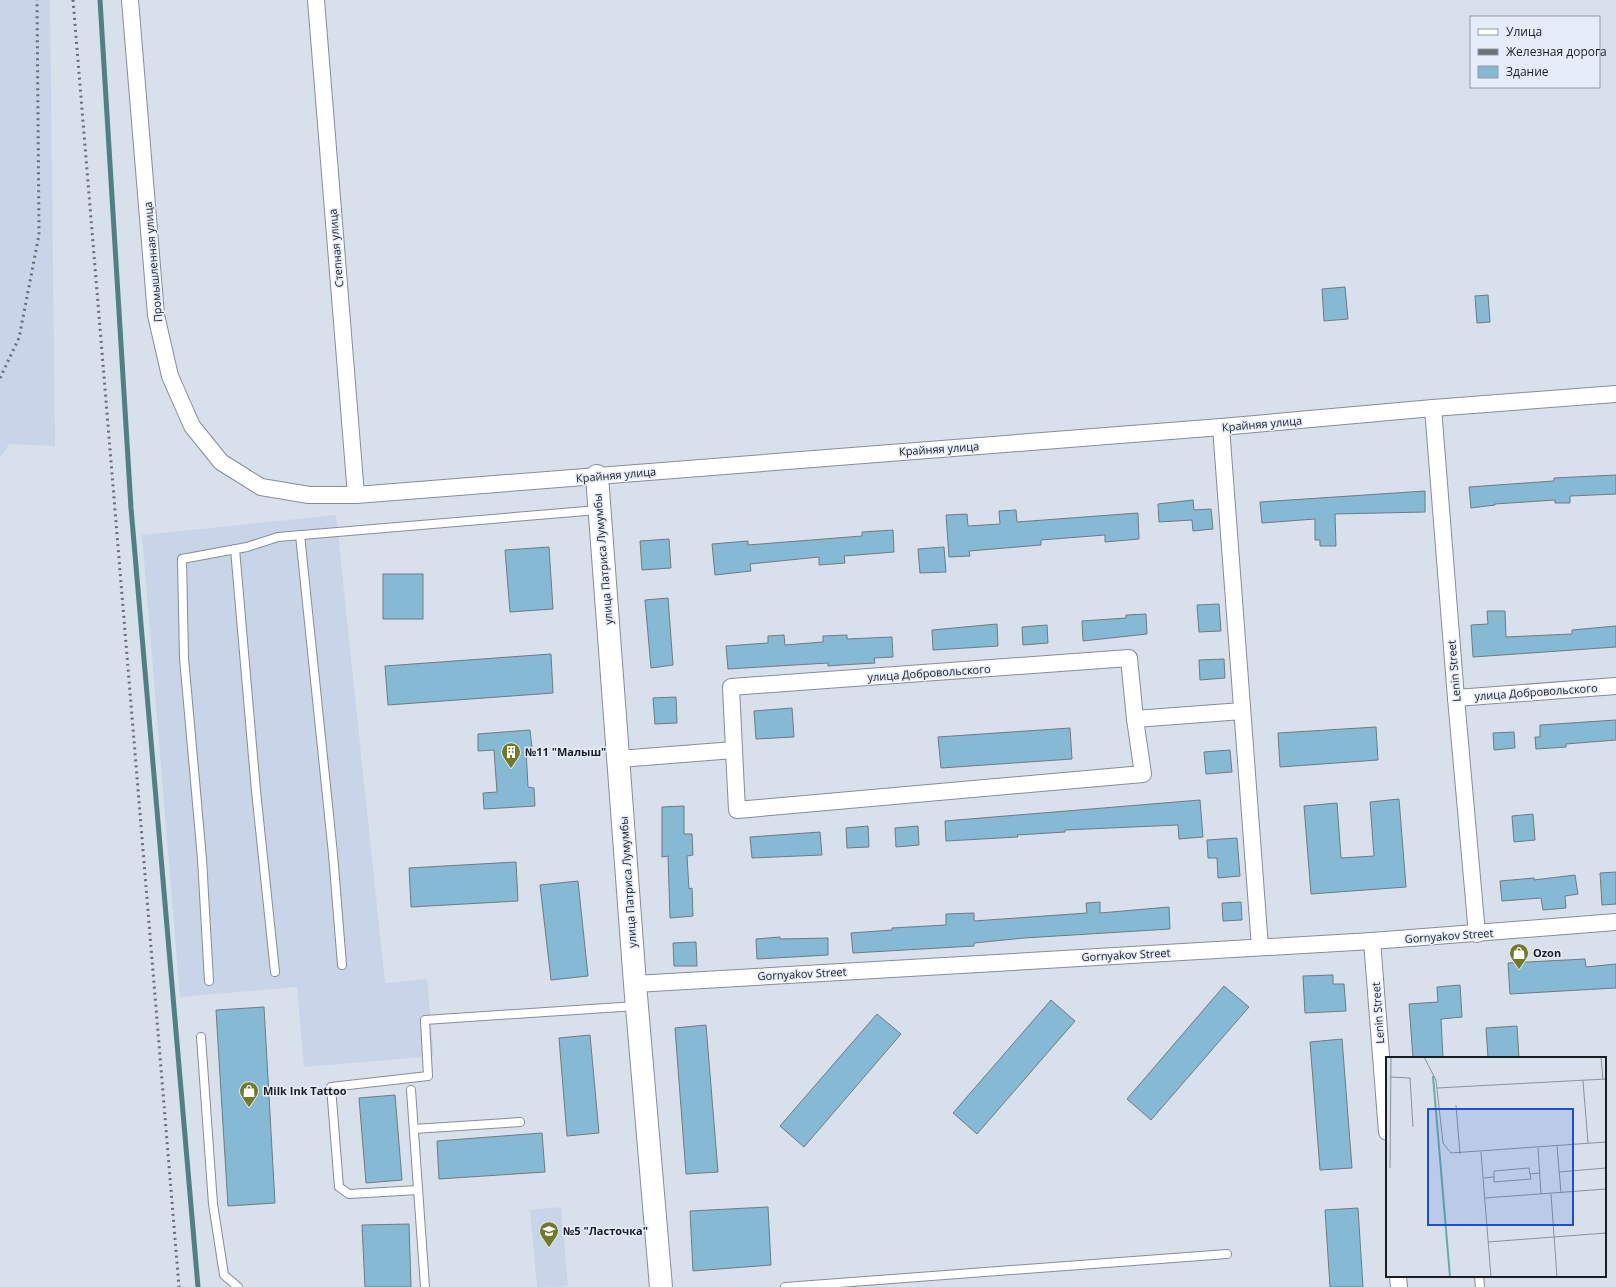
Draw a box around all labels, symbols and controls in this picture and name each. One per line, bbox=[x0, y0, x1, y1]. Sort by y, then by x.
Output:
legend bbox=[1470, 16, 1600, 88]
text: Улица bbox=[1506, 23, 1542, 40]
text: Железная дорога bbox=[1506, 43, 1607, 60]
text: Здание bbox=[1506, 63, 1549, 80]
street label: Промышленная улица bbox=[140, 201, 165, 323]
street label: Степная улица bbox=[325, 208, 346, 288]
street label: Крайняя улица bbox=[1221, 413, 1303, 434]
street label: Крайняя улица bbox=[898, 438, 980, 459]
street label: Крайняя улица bbox=[575, 464, 657, 485]
street label: улица Патриса Лумумбы bbox=[589, 493, 616, 625]
street label: Lenin Street bbox=[1443, 640, 1464, 702]
street label: улица Добровольского bbox=[867, 661, 991, 684]
street label: улица Добровольского bbox=[1474, 680, 1598, 703]
building icon: №11 "Малыш" bbox=[500, 741, 522, 769]
place label: №11 "Малыш" bbox=[525, 744, 606, 759]
street label: улица Патриса Лумумбы bbox=[615, 816, 640, 948]
street label: Gornyakov Street bbox=[1404, 925, 1494, 946]
shop icon: Ozon bbox=[1508, 942, 1530, 970]
street label: Gornyakov Street bbox=[1081, 945, 1171, 964]
place label: Ozon bbox=[1533, 945, 1561, 960]
street label: Gornyakov Street bbox=[757, 964, 847, 983]
street label: Lenin Street bbox=[1368, 982, 1387, 1044]
inset map bbox=[1386, 1057, 1606, 1277]
shop icon: Milk Ink Tattoo bbox=[238, 1080, 260, 1108]
place label: Milk Ink Tattoo bbox=[263, 1083, 347, 1098]
school or university icon: №5 "Ласточка" bbox=[538, 1220, 560, 1248]
place label: №5 "Ласточка" bbox=[563, 1223, 648, 1238]

